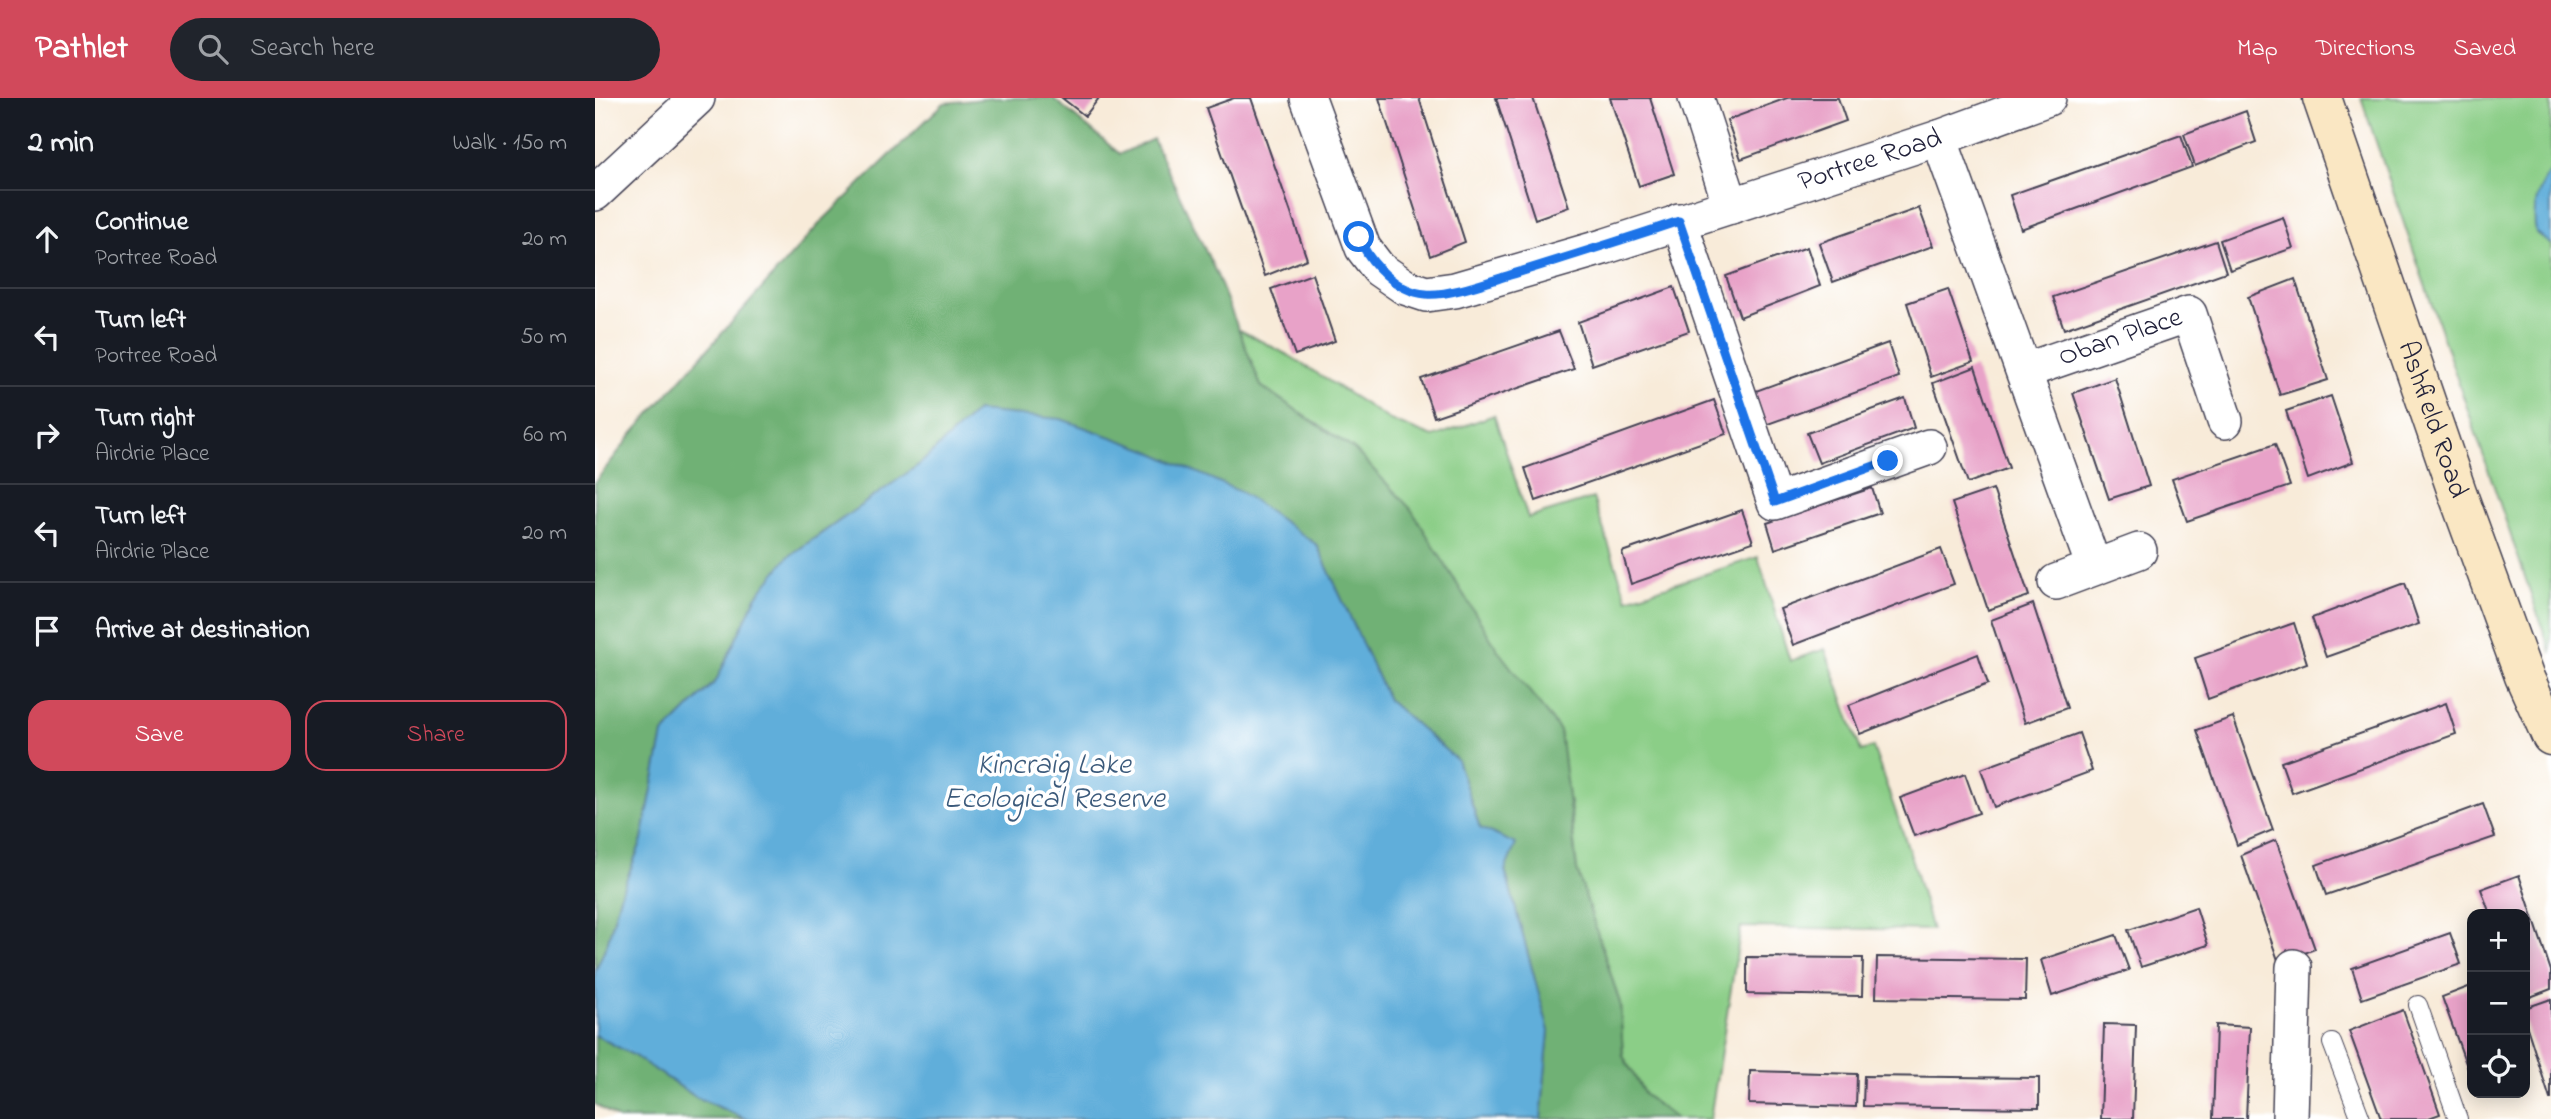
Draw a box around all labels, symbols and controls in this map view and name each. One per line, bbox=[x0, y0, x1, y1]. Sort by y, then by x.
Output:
search box bbox=[170, 18, 660, 81]
text: Pathlet bbox=[35, 25, 128, 73]
icon: search bbox=[194, 30, 232, 68]
text: Search here bbox=[250, 30, 375, 68]
text: Map bbox=[2237, 32, 2278, 67]
text: Directions bbox=[2316, 32, 2415, 67]
text: Saved bbox=[2453, 32, 2516, 67]
street label: Portree Road bbox=[1793, 118, 1947, 203]
text: 2 min bbox=[28, 122, 94, 166]
text: Walk · 150 m bbox=[452, 127, 567, 160]
text: Continue bbox=[95, 204, 188, 242]
icon: ahead bbox=[28, 220, 66, 258]
route start bbox=[1343, 221, 1374, 252]
text: 20 m bbox=[522, 223, 567, 256]
text: Portree Road bbox=[95, 242, 217, 275]
street label: Oban Place bbox=[2053, 297, 2188, 378]
text: Turn left bbox=[95, 302, 186, 340]
icon: left bbox=[28, 318, 66, 356]
text: 50 m bbox=[520, 321, 567, 354]
street label: Ashfield Road bbox=[2386, 336, 2478, 504]
text: Portree Road bbox=[95, 340, 217, 373]
text: Turn right bbox=[95, 400, 195, 438]
icon: right bbox=[28, 416, 66, 454]
text: 60 m bbox=[523, 419, 567, 452]
text: Airdrie Place bbox=[95, 438, 209, 471]
route end bbox=[1872, 445, 1903, 476]
text: Turn left bbox=[95, 498, 186, 536]
icon: left bbox=[28, 514, 66, 552]
text: 20 m bbox=[522, 517, 567, 550]
text: Airdrie Place bbox=[95, 536, 209, 569]
icon: arrive bbox=[28, 612, 66, 650]
text: Arrive at destination bbox=[95, 612, 310, 650]
button: Save bbox=[28, 700, 291, 771]
button: Share bbox=[305, 700, 567, 771]
water label: Kincraig Lake Ecological Reserve bbox=[943, 744, 1166, 822]
map controls bbox=[2467, 909, 2530, 1098]
button: + bbox=[2467, 909, 2530, 972]
button: − bbox=[2467, 972, 2530, 1035]
button: locate bbox=[2467, 1035, 2530, 1098]

